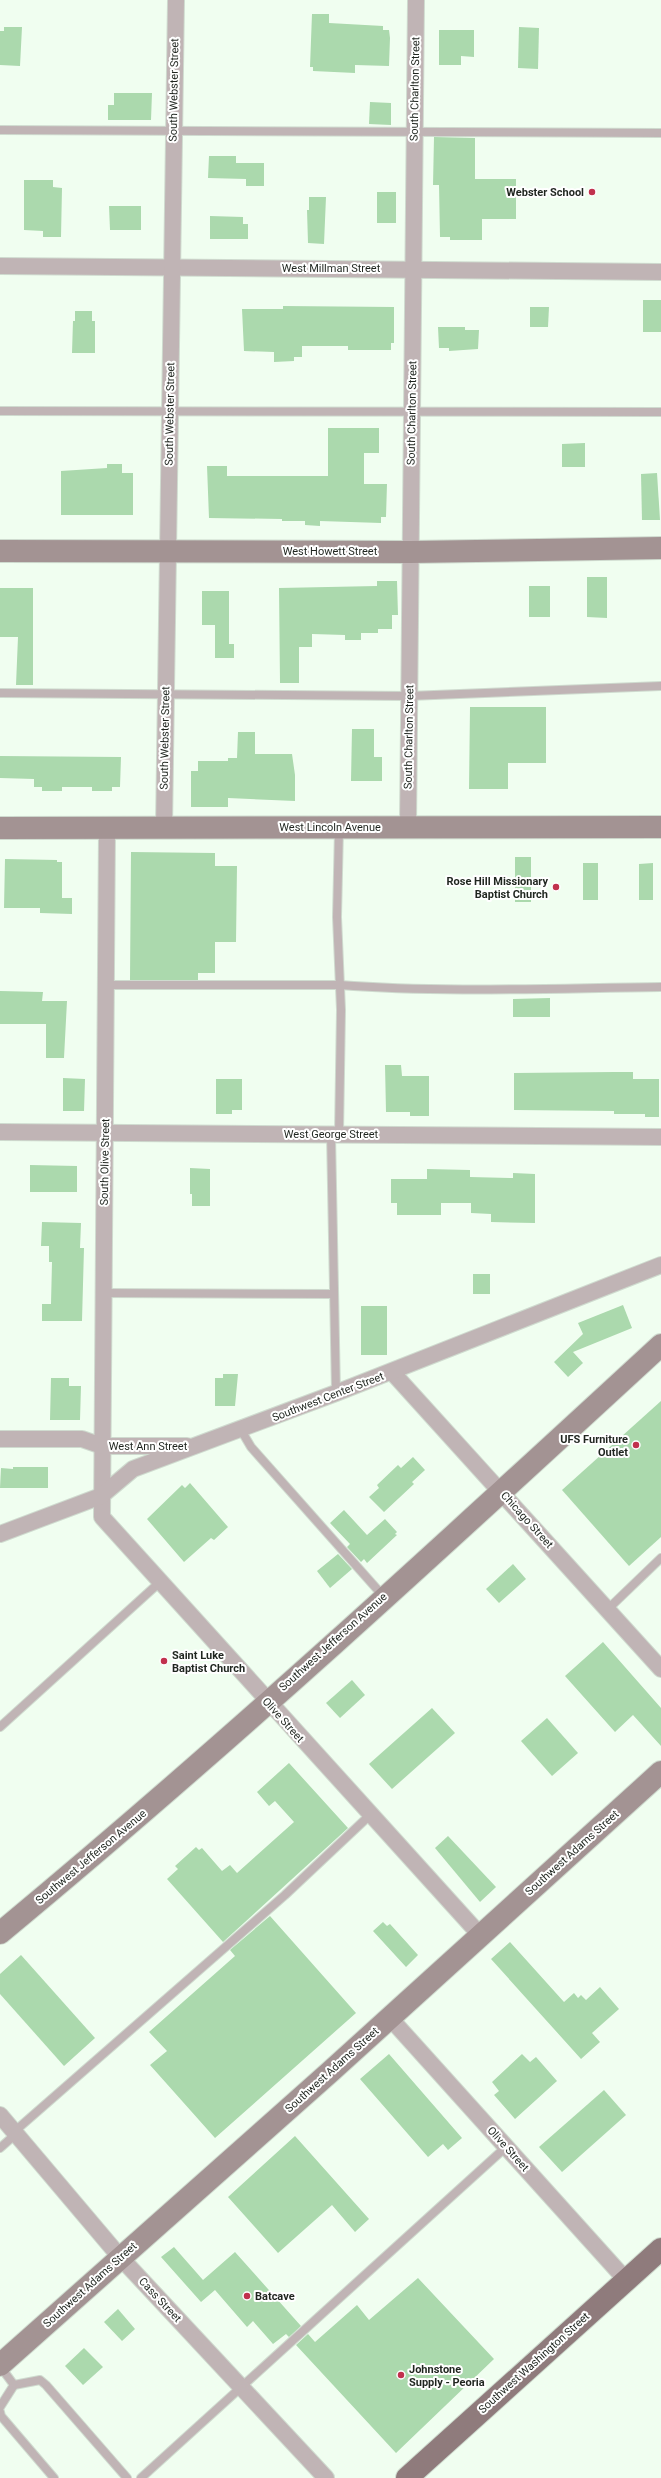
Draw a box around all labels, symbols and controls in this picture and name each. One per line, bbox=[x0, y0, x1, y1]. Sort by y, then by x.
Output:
street label: South Charlton Street bbox=[408, 36, 422, 141]
street label: South Webster Street bbox=[167, 38, 181, 142]
place label: Webster School bbox=[506, 186, 584, 199]
marker: Webster School bbox=[587, 187, 597, 197]
street label: West Millman Street bbox=[282, 262, 381, 275]
street label: South Charlton Street bbox=[405, 360, 419, 465]
street label: South Webster Street bbox=[163, 362, 177, 466]
street label: West Howett Street bbox=[283, 545, 378, 558]
street label: South Charlton Street bbox=[402, 684, 416, 789]
street label: South Webster Street bbox=[158, 686, 172, 790]
street label: West Lincoln Avenue bbox=[279, 821, 381, 834]
place label: Rose Hill Missionary Baptist Church bbox=[447, 875, 548, 901]
marker: Rose Hill Missionary Baptist Church bbox=[551, 882, 561, 892]
street label: South Olive Street bbox=[98, 1118, 112, 1206]
street label: West George Street bbox=[284, 1128, 379, 1141]
street label: Southwest Center Street bbox=[270, 1370, 386, 1424]
place label: UFS Furniture Outlet bbox=[560, 1433, 628, 1459]
street label: West Ann Street bbox=[109, 1440, 188, 1453]
marker: UFS Furniture Outlet bbox=[631, 1440, 641, 1450]
street label: Chicago Street bbox=[498, 1489, 556, 1551]
street label: Southwest Jefferson Avenue bbox=[277, 1590, 390, 1694]
place label: Saint Luke Baptist Church bbox=[172, 1649, 245, 1675]
marker: Saint Luke Baptist Church bbox=[159, 1656, 169, 1666]
street label: Olive Street bbox=[260, 1695, 307, 1745]
street label: Southwest Jefferson Avenue bbox=[33, 1807, 149, 1907]
street label: Southwest Adams Street bbox=[523, 1807, 622, 1898]
street label: Southwest Adams Street bbox=[283, 2024, 382, 2115]
street label: Olive Street bbox=[485, 2124, 532, 2174]
street label: Southwest Adams Street bbox=[41, 2239, 140, 2330]
street label: Cass Street bbox=[136, 2275, 184, 2325]
place label: Batcave bbox=[255, 2290, 295, 2303]
marker: Batcave bbox=[242, 2291, 252, 2301]
street label: Southwest Washington Street bbox=[476, 2310, 592, 2416]
place label: Johnstone Supply - Peoria bbox=[409, 2363, 485, 2389]
marker: Johnstone Supply - Peoria bbox=[396, 2370, 406, 2380]

